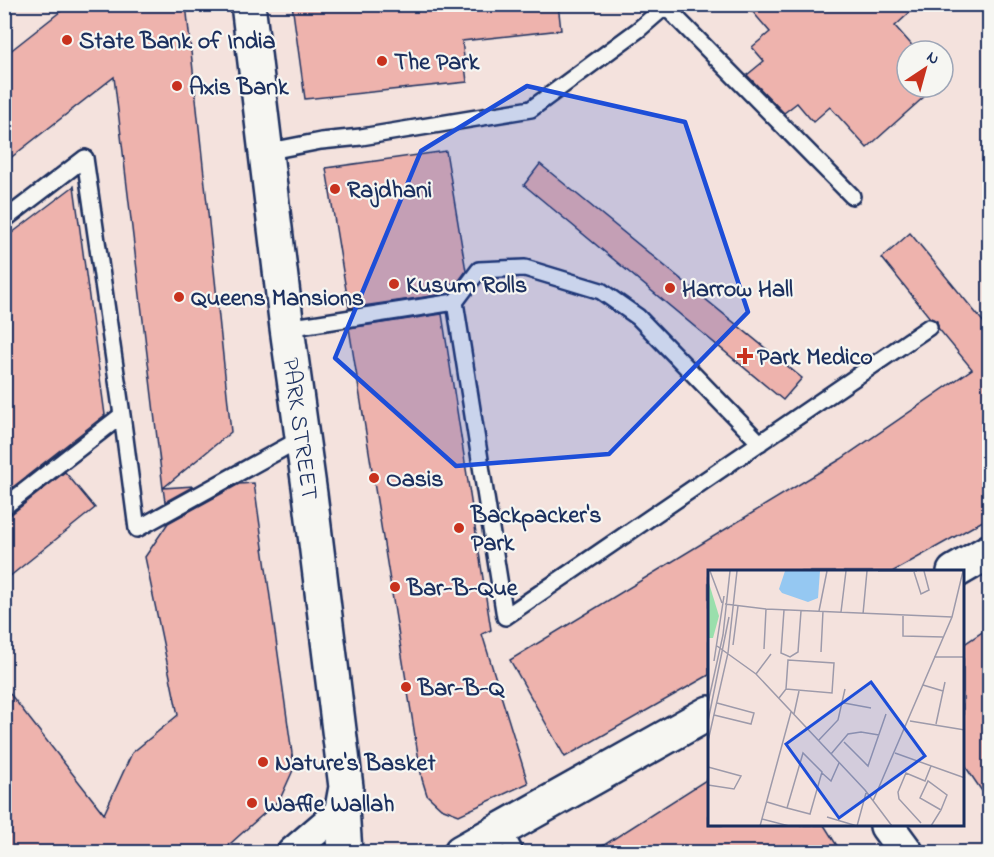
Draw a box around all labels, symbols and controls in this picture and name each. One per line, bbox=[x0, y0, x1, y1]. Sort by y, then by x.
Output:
place label: State Bank of India bbox=[79, 25, 276, 60]
marker: State Bank of India bbox=[60, 33, 74, 47]
north arrow bbox=[895, 39, 955, 99]
place label: The Park bbox=[394, 46, 480, 81]
text: N bbox=[921, 46, 944, 71]
marker: The Park bbox=[375, 54, 389, 68]
place label: Axis Bank bbox=[189, 71, 289, 106]
marker: Axis Bank bbox=[170, 79, 184, 93]
place label: Rajdhani bbox=[347, 174, 432, 209]
marker: Rajdhani bbox=[328, 182, 342, 196]
place label: Kusum Rolls bbox=[406, 269, 527, 304]
place label: Harrow Hall bbox=[682, 273, 793, 308]
marker: Kusum Rolls bbox=[387, 277, 401, 291]
marker: Harrow Hall bbox=[663, 281, 677, 295]
place label: Queens Mansions bbox=[191, 282, 364, 317]
marker: Queens Mansions bbox=[172, 290, 186, 304]
place label: Park Medico bbox=[757, 341, 873, 376]
marker: Park Medico bbox=[738, 349, 752, 363]
street label: PARK STREET bbox=[271, 356, 326, 503]
place label: Oasis bbox=[386, 463, 443, 498]
marker: Oasis bbox=[367, 471, 381, 485]
place label: Backpacker's Park bbox=[470, 499, 601, 562]
marker: Backpacker's Park bbox=[452, 521, 466, 535]
inset map bbox=[708, 570, 964, 827]
place label: Bar-B-Que bbox=[406, 572, 519, 607]
marker: Bar-B-Que bbox=[388, 580, 402, 594]
place label: Bar-B-Q bbox=[417, 672, 506, 707]
marker: Bar-B-Q bbox=[399, 680, 413, 694]
place label: Nature's Basket bbox=[275, 747, 436, 782]
marker: Nature's Basket bbox=[256, 755, 270, 769]
place label: Waffle Wallah bbox=[264, 788, 395, 823]
marker: Waffle Wallah bbox=[245, 796, 259, 810]

